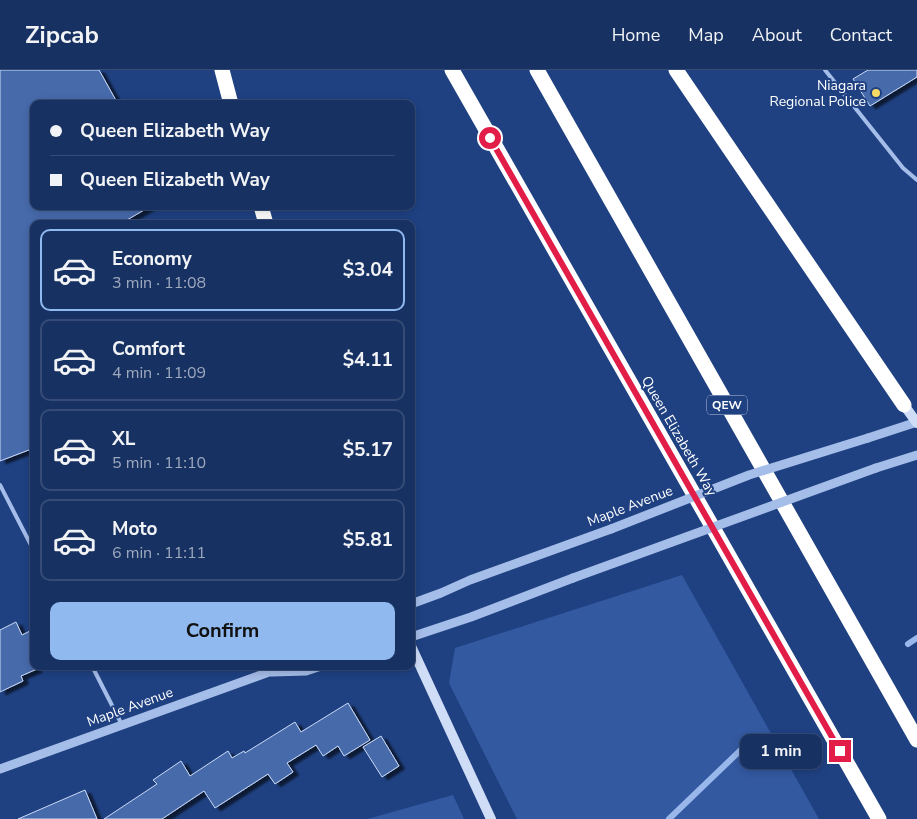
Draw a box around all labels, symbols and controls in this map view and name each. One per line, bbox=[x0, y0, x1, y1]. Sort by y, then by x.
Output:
text: Zipcab bbox=[25, 19, 99, 51]
text: Home bbox=[612, 23, 660, 47]
text: Map bbox=[688, 23, 724, 47]
text: About bbox=[752, 23, 802, 47]
text: Contact bbox=[830, 23, 892, 47]
place label: Niagara Regional Police bbox=[769, 76, 866, 111]
marker: Niagara Regional Police bbox=[870, 87, 882, 99]
text: Queen Elizabeth Way bbox=[80, 118, 270, 144]
route start bbox=[479, 127, 501, 149]
text: Queen Elizabeth Way bbox=[80, 167, 270, 193]
text: Economy bbox=[112, 246, 192, 272]
icon: car bbox=[52, 248, 97, 293]
text: $3.04 bbox=[343, 257, 393, 283]
text: 3 min · 11:08 bbox=[112, 272, 206, 294]
text: Comfort bbox=[112, 336, 185, 362]
icon: car bbox=[52, 338, 97, 383]
text: $4.11 bbox=[343, 347, 393, 373]
text: 4 min · 11:09 bbox=[112, 362, 206, 384]
street label: Queen Elizabeth Way bbox=[637, 373, 722, 500]
road number: QEW bbox=[707, 396, 747, 414]
text: XL bbox=[112, 426, 135, 452]
icon: car bbox=[52, 428, 97, 473]
text: $5.17 bbox=[343, 437, 393, 463]
text: 5 min · 11:10 bbox=[112, 452, 206, 474]
street label: Maple Avenue bbox=[584, 481, 676, 531]
text: Moto bbox=[112, 516, 158, 542]
icon: car bbox=[52, 518, 97, 563]
text: $5.81 bbox=[343, 527, 393, 553]
text: 6 min · 11:11 bbox=[112, 542, 206, 564]
button: Confirm bbox=[50, 602, 395, 660]
street label: Maple Avenue bbox=[84, 683, 176, 731]
callout: 1 min bbox=[740, 734, 822, 768]
text: 1 min bbox=[760, 740, 802, 762]
route end bbox=[829, 740, 851, 762]

